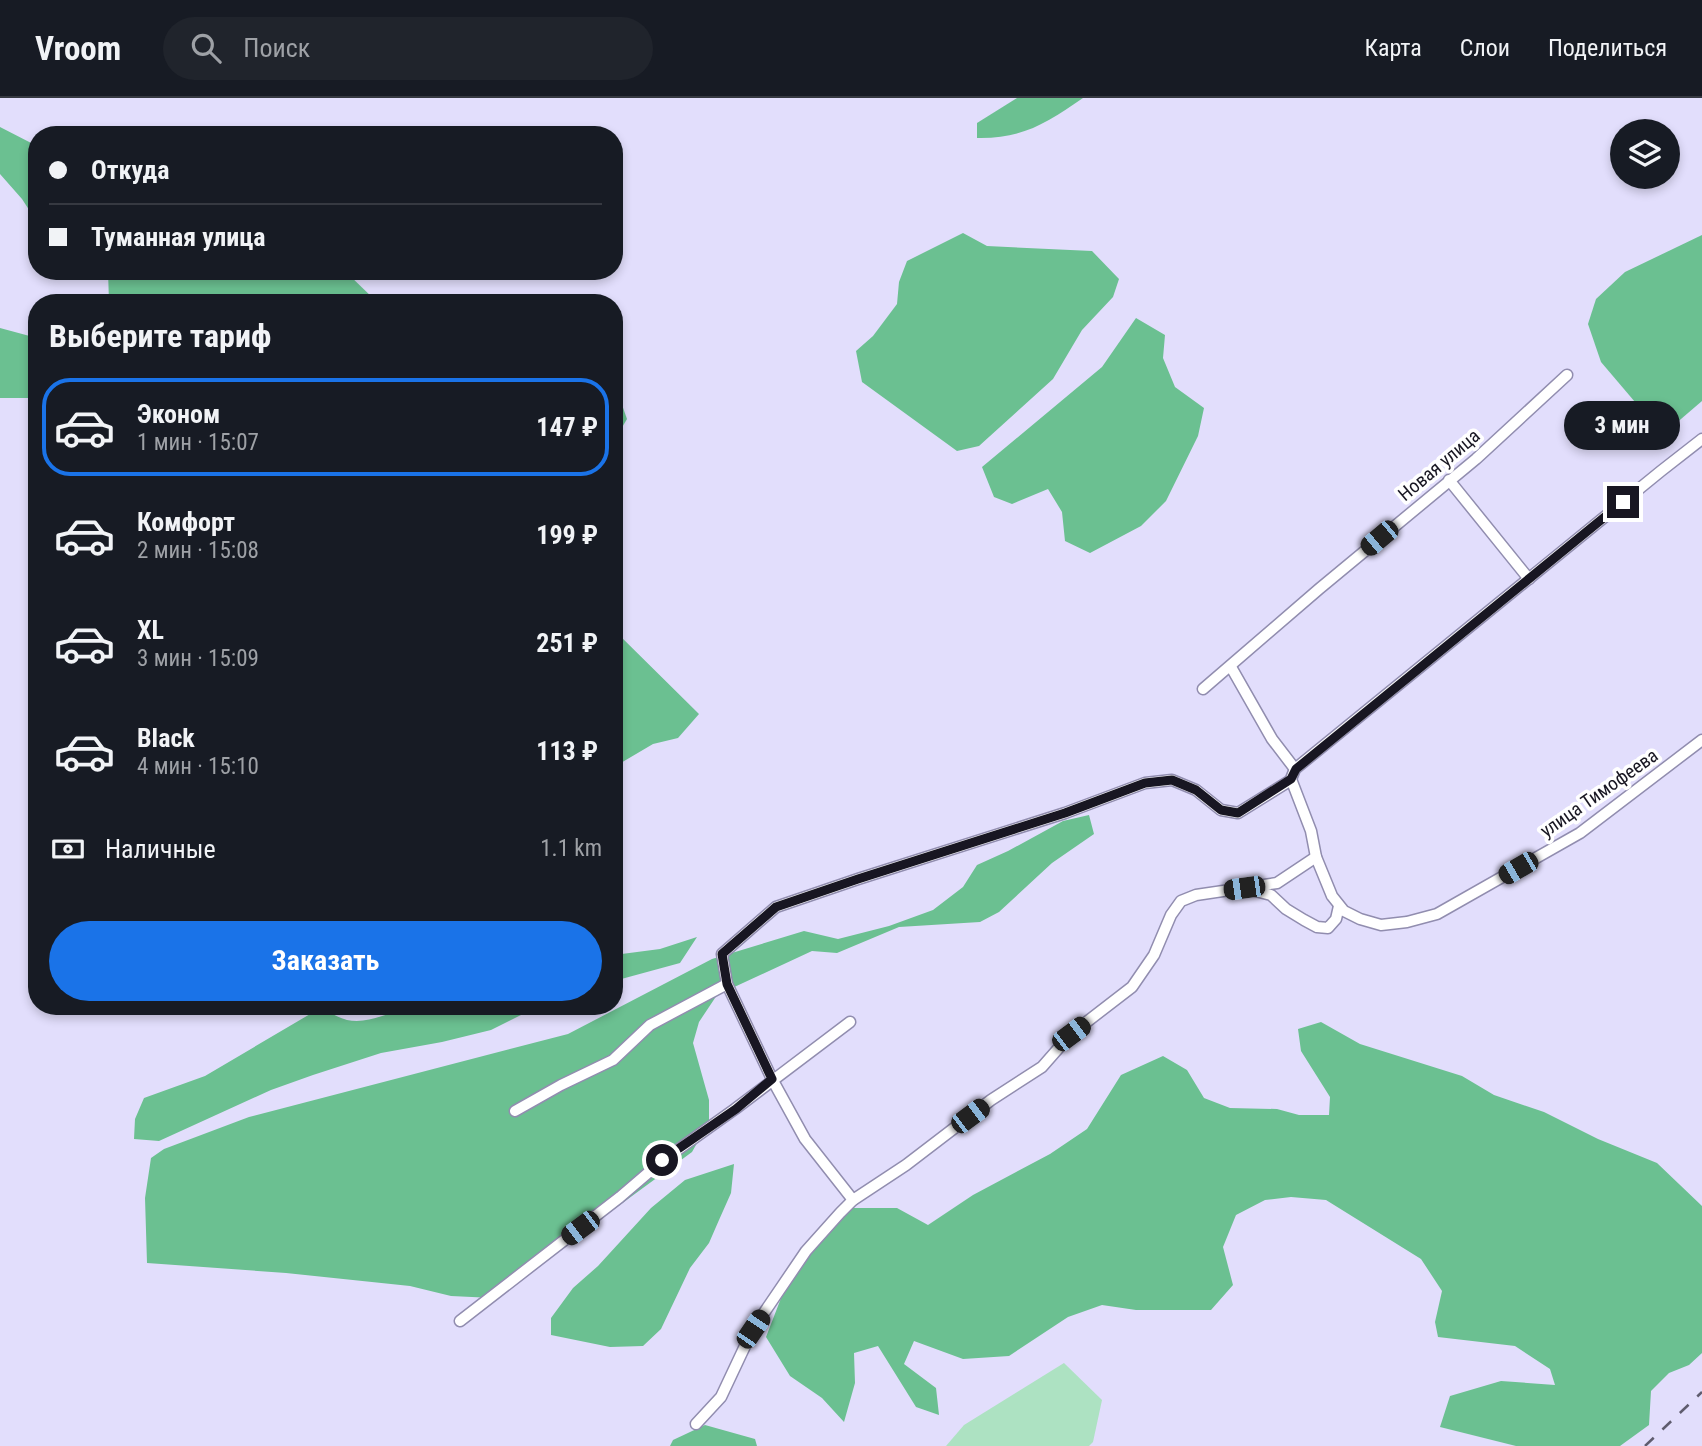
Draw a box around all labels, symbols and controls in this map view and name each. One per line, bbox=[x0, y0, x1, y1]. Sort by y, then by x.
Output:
search box bbox=[163, 17, 653, 80]
text: Vroom bbox=[35, 29, 121, 68]
icon: search bbox=[187, 29, 225, 67]
text: Поиск bbox=[243, 33, 310, 63]
text: Карта bbox=[1364, 34, 1422, 62]
text: Слои bbox=[1460, 34, 1510, 62]
text: Поделиться bbox=[1548, 34, 1667, 62]
map controls bbox=[1610, 119, 1680, 189]
button: layers bbox=[1610, 119, 1680, 189]
text: Откуда bbox=[91, 155, 169, 185]
text: Туманная улица bbox=[91, 222, 266, 252]
text: Выберите тариф bbox=[49, 317, 271, 355]
icon: car bbox=[53, 396, 116, 459]
text: Эконом bbox=[137, 399, 220, 429]
callout: 3 мин bbox=[1565, 400, 1681, 450]
text: 147 ₽ bbox=[536, 412, 598, 442]
text: 3 мин bbox=[1594, 412, 1650, 439]
street label: Новая улица bbox=[1394, 424, 1484, 506]
text: 1 мин · 15:07 bbox=[137, 429, 259, 456]
route end bbox=[1607, 486, 1639, 518]
icon: car bbox=[53, 504, 116, 567]
text: Комфорт bbox=[137, 507, 235, 537]
car bbox=[1357, 516, 1402, 560]
text: 199 ₽ bbox=[536, 520, 598, 550]
text: 2 мин · 15:08 bbox=[137, 537, 259, 564]
icon: car bbox=[53, 612, 116, 675]
text: XL bbox=[137, 615, 164, 645]
text: 251 ₽ bbox=[536, 628, 598, 658]
text: 3 мин · 15:09 bbox=[137, 645, 259, 672]
icon: car bbox=[53, 720, 116, 783]
text: Black bbox=[137, 723, 195, 753]
text: 113 ₽ bbox=[536, 736, 598, 766]
street label: улица Тимофеева bbox=[1536, 744, 1662, 842]
text: 4 мин · 15:10 bbox=[137, 753, 259, 780]
icon: cash bbox=[49, 830, 87, 868]
text: Наличные bbox=[105, 834, 216, 864]
text: 1.1 km bbox=[540, 835, 602, 862]
car bbox=[1495, 848, 1542, 888]
car bbox=[1222, 875, 1267, 901]
button: Заказать bbox=[49, 921, 602, 1001]
car bbox=[1048, 1013, 1095, 1055]
car bbox=[947, 1095, 994, 1137]
route start bbox=[646, 1144, 678, 1176]
car bbox=[557, 1207, 604, 1249]
car bbox=[733, 1306, 774, 1352]

